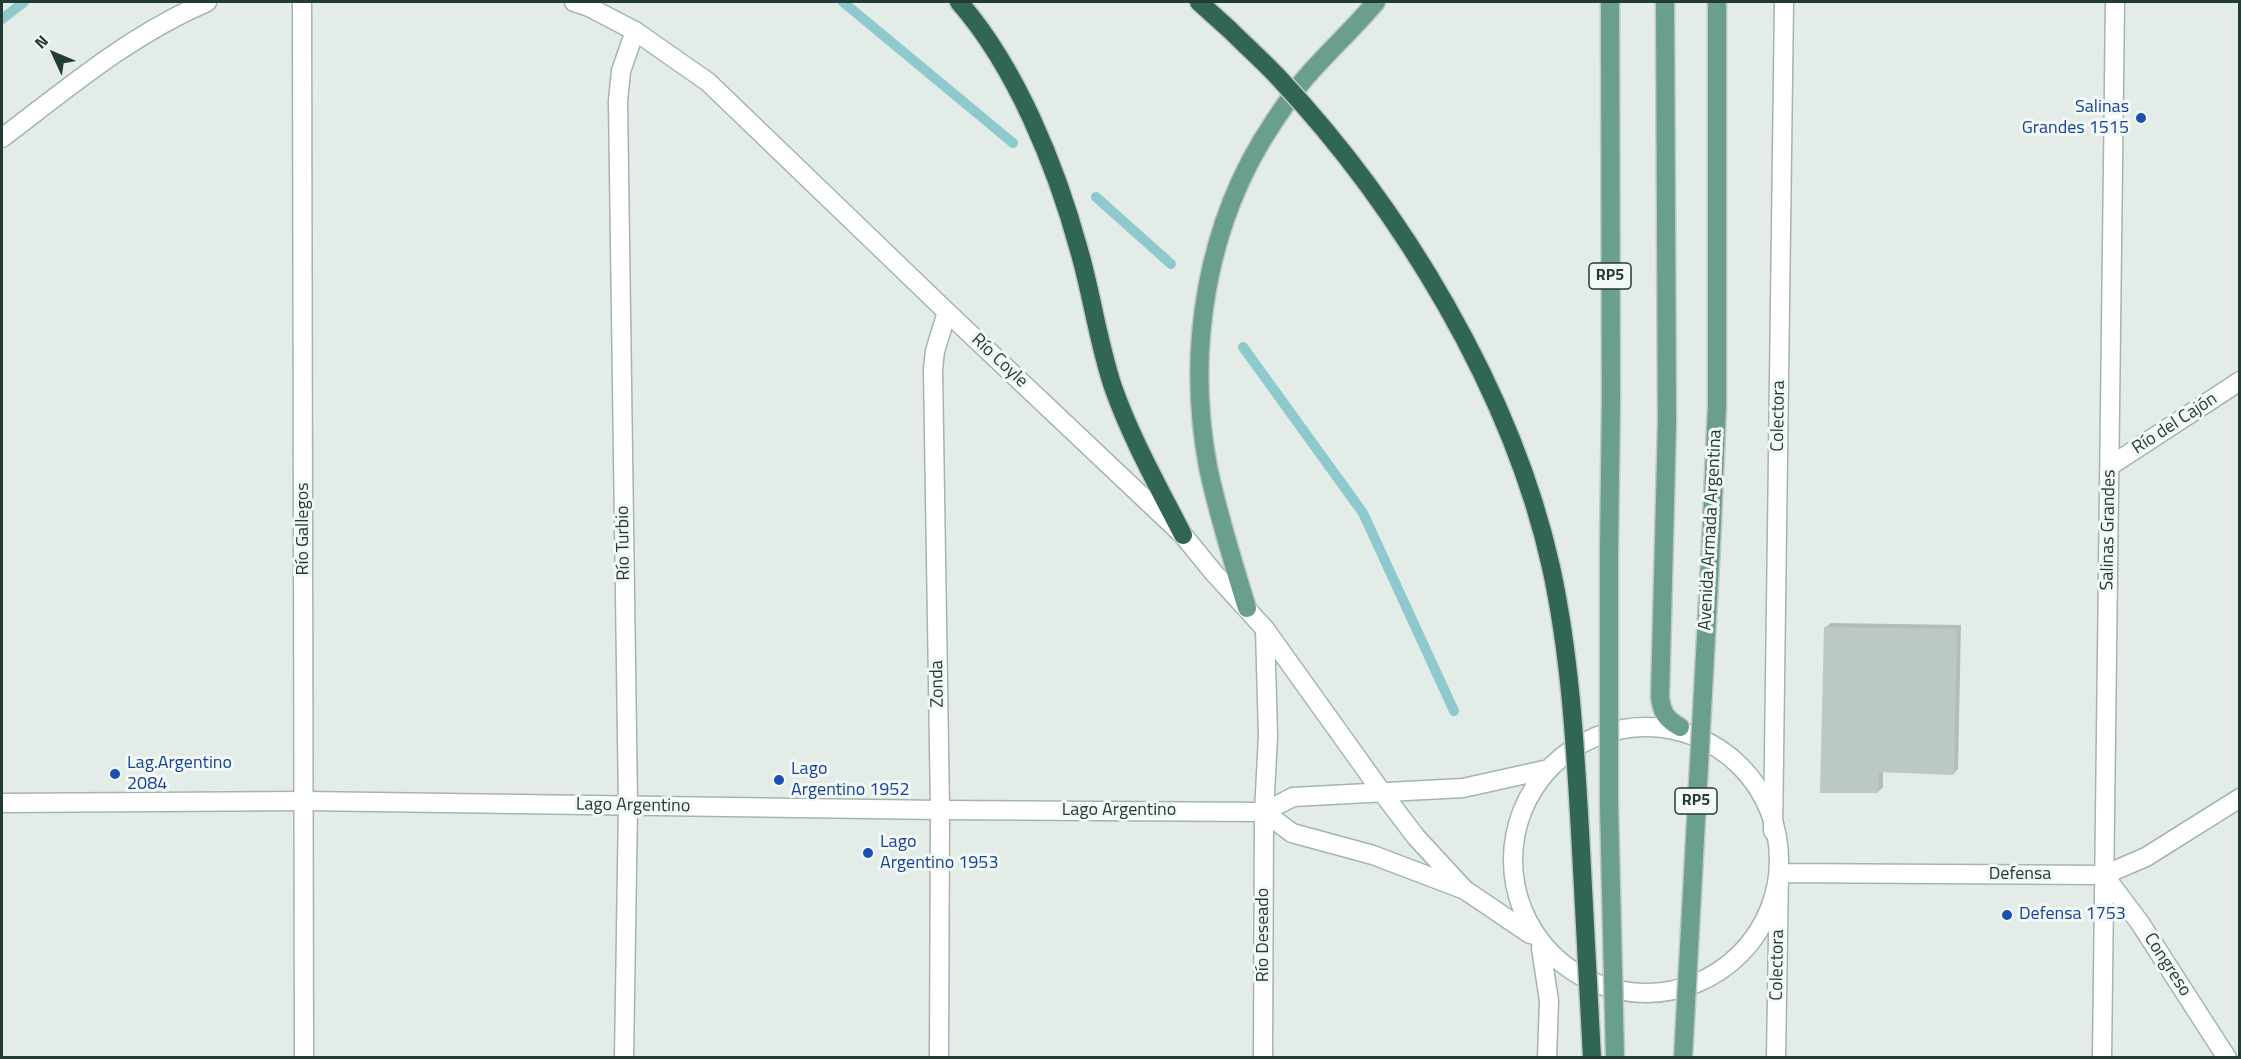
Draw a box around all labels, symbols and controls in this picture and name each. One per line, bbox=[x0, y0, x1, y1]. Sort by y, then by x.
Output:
north arrow bbox=[24, 24, 84, 84]
text: N bbox=[29, 29, 54, 54]
place label: Salinas Grandes 1515 bbox=[2022, 97, 2129, 140]
marker: Salinas Grandes 1515 bbox=[2134, 111, 2148, 125]
road number: RP5 bbox=[1589, 263, 1631, 289]
street label: Río Coyle bbox=[966, 329, 1032, 393]
street label: Colectora bbox=[1768, 380, 1790, 452]
street label: Río del Cajón bbox=[2128, 388, 2222, 460]
street label: Avenida Armada Argentina bbox=[1695, 429, 1727, 631]
street label: Salinas Grandes bbox=[2097, 469, 2121, 591]
street label: Río Gallegos bbox=[293, 482, 315, 576]
street label: Río Turbio bbox=[613, 505, 635, 581]
street label: Zonda bbox=[927, 660, 949, 708]
place label: Lag.Argentino 2084 bbox=[127, 753, 232, 795]
place label: Lago Argentino 1952 bbox=[791, 759, 909, 802]
marker: Lag.Argentino 2084 bbox=[108, 767, 122, 781]
marker: Lago Argentino 1952 bbox=[772, 773, 786, 787]
road number: RP5 bbox=[1675, 788, 1717, 814]
street label: Lago Argentino bbox=[576, 794, 690, 818]
street label: Lago Argentino bbox=[1062, 800, 1176, 822]
place label: Lago Argentino 1953 bbox=[880, 832, 998, 874]
marker: Lago Argentino 1953 bbox=[861, 846, 875, 860]
street label: Defensa bbox=[1989, 864, 2051, 886]
street label: Río Deseado bbox=[1253, 888, 1275, 982]
place label: Defensa 1753 bbox=[2019, 904, 2126, 926]
marker: Defensa 1753 bbox=[2000, 908, 2014, 922]
street label: Colectora bbox=[1767, 929, 1789, 1001]
street label: Congreso bbox=[2139, 929, 2195, 1001]

